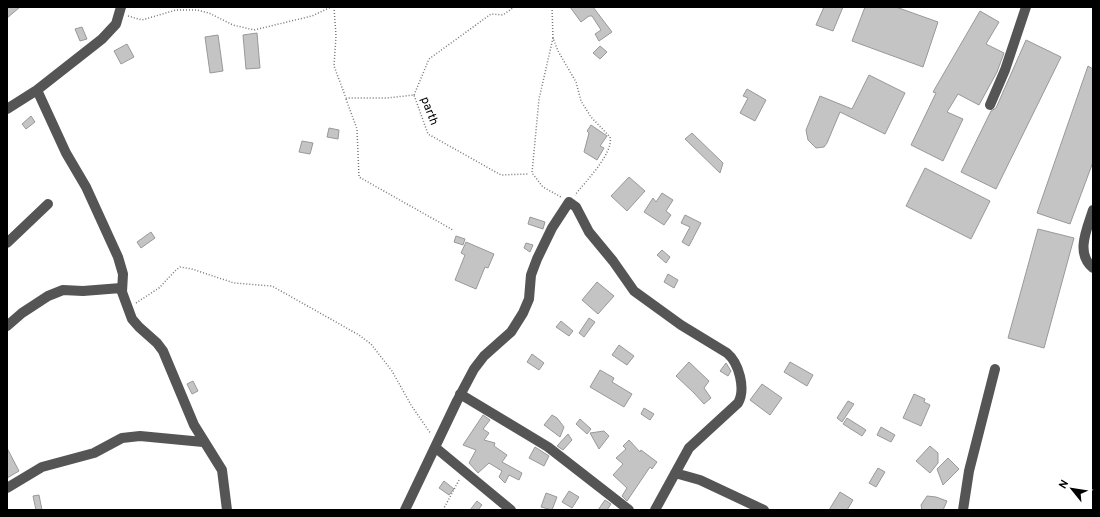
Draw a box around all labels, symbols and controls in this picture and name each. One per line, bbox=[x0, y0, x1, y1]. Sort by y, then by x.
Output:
street label: parth bbox=[416, 94, 442, 128]
north arrow bbox=[1052, 469, 1092, 509]
text: N bbox=[1056, 478, 1072, 491]

